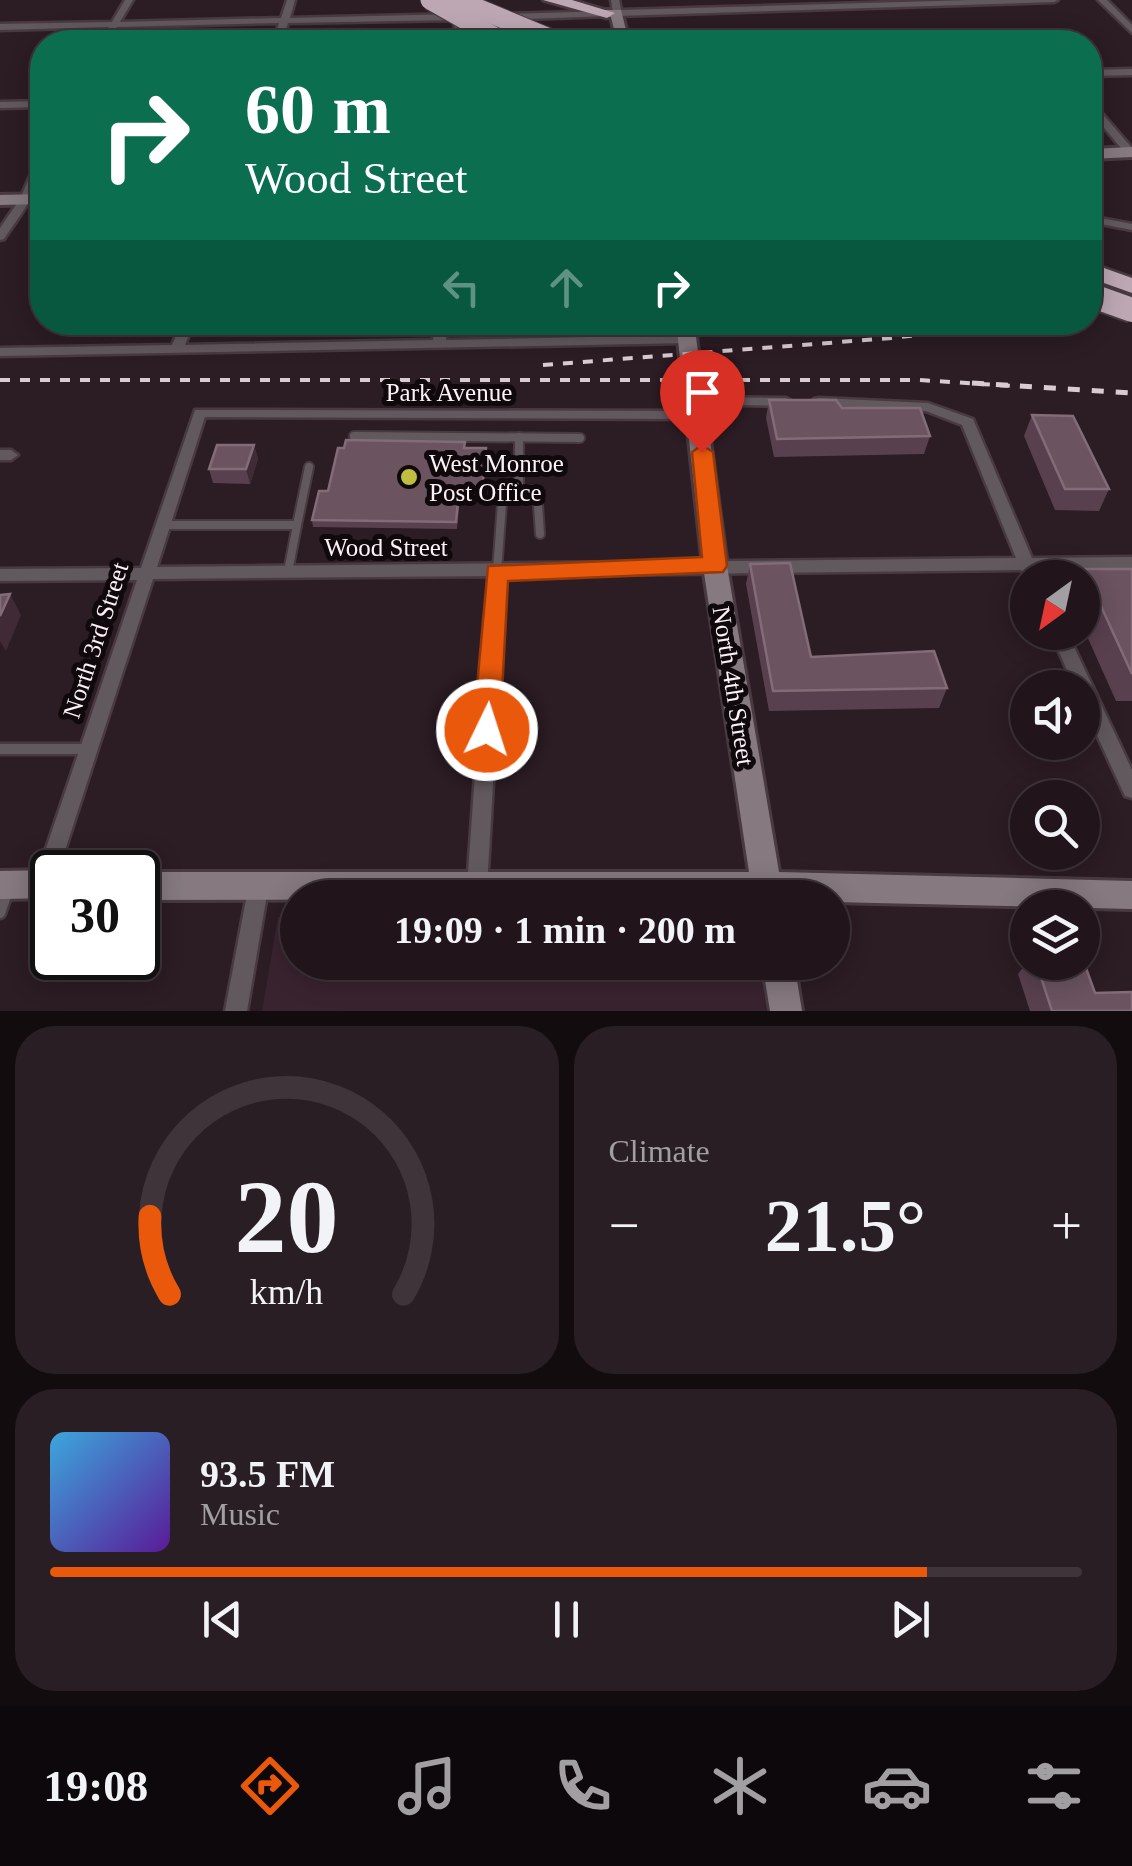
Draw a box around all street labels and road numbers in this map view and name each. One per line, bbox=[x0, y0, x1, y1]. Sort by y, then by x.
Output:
street label: Park Avenue bbox=[386, 379, 512, 406]
street label: Wood Street bbox=[324, 534, 448, 561]
street label: North 3rd Street bbox=[58, 559, 133, 722]
street label: North 4th Street bbox=[708, 604, 759, 768]

